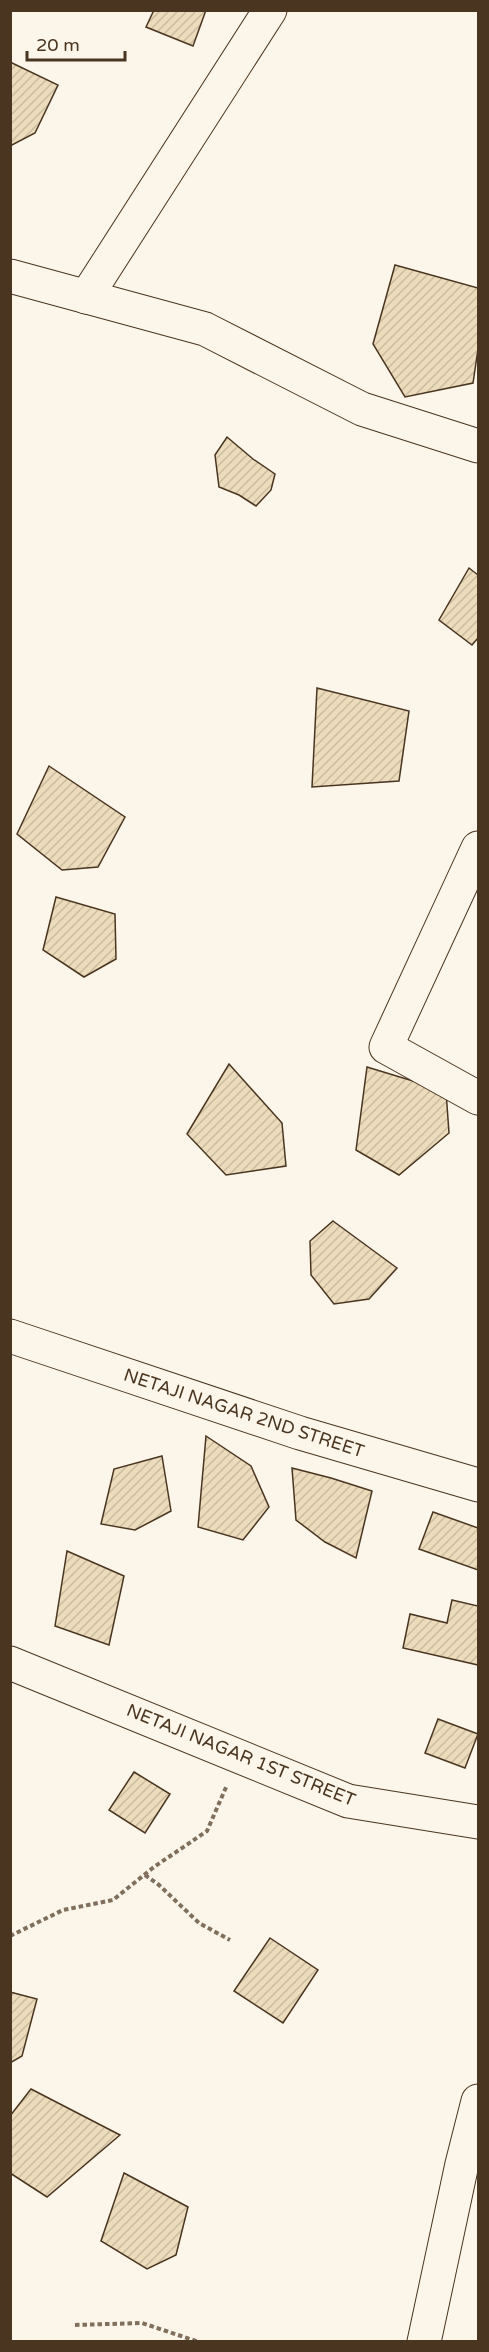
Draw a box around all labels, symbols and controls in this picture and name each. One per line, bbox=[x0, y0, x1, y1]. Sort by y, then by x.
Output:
scale bar bbox=[27, 24, 124, 62]
text: 20 m bbox=[36, 34, 80, 56]
street label: NETAJI NAGAR 2ND STREET bbox=[121, 1364, 367, 1462]
street label: NETAJI NAGAR 1ST STREET bbox=[123, 1699, 359, 1811]

